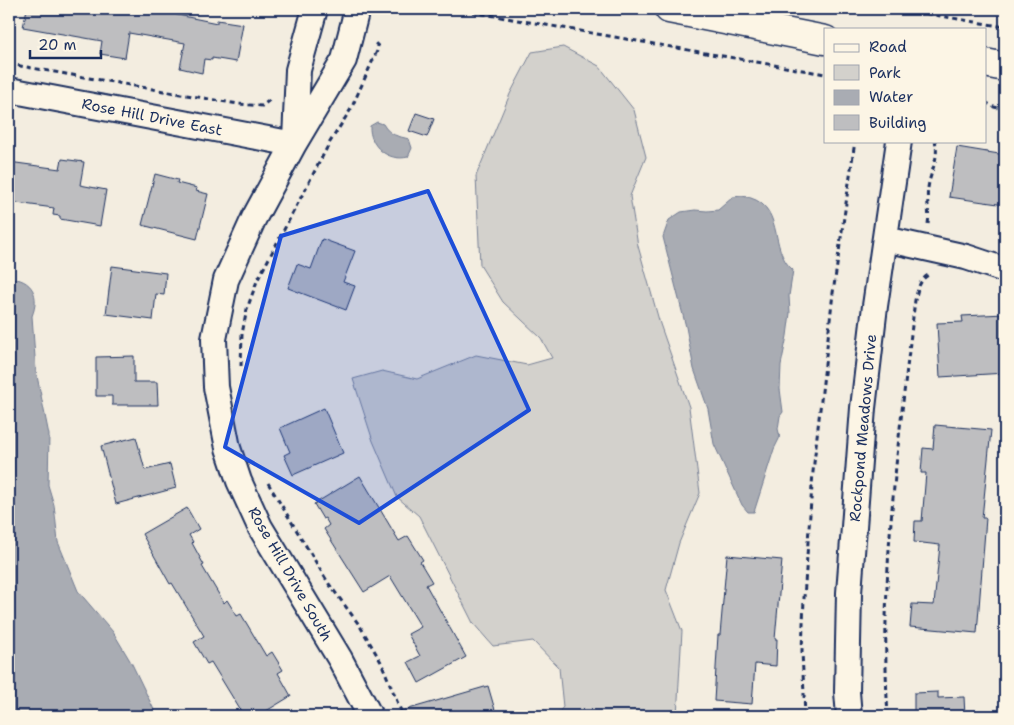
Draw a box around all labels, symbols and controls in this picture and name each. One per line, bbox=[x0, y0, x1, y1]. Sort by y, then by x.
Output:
scale bar bbox=[30, 28, 101, 60]
legend bbox=[824, 28, 986, 142]
text: 20 m bbox=[38, 35, 77, 55]
text: Road bbox=[869, 37, 907, 57]
text: Park bbox=[869, 63, 901, 83]
text: Water bbox=[869, 87, 913, 107]
street label: Rose Hill Drive East bbox=[80, 94, 224, 140]
text: Building bbox=[869, 113, 926, 133]
street label: Rockpond Meadows Drive bbox=[845, 333, 881, 523]
street label: Rose Hill Drive South bbox=[243, 503, 337, 645]

